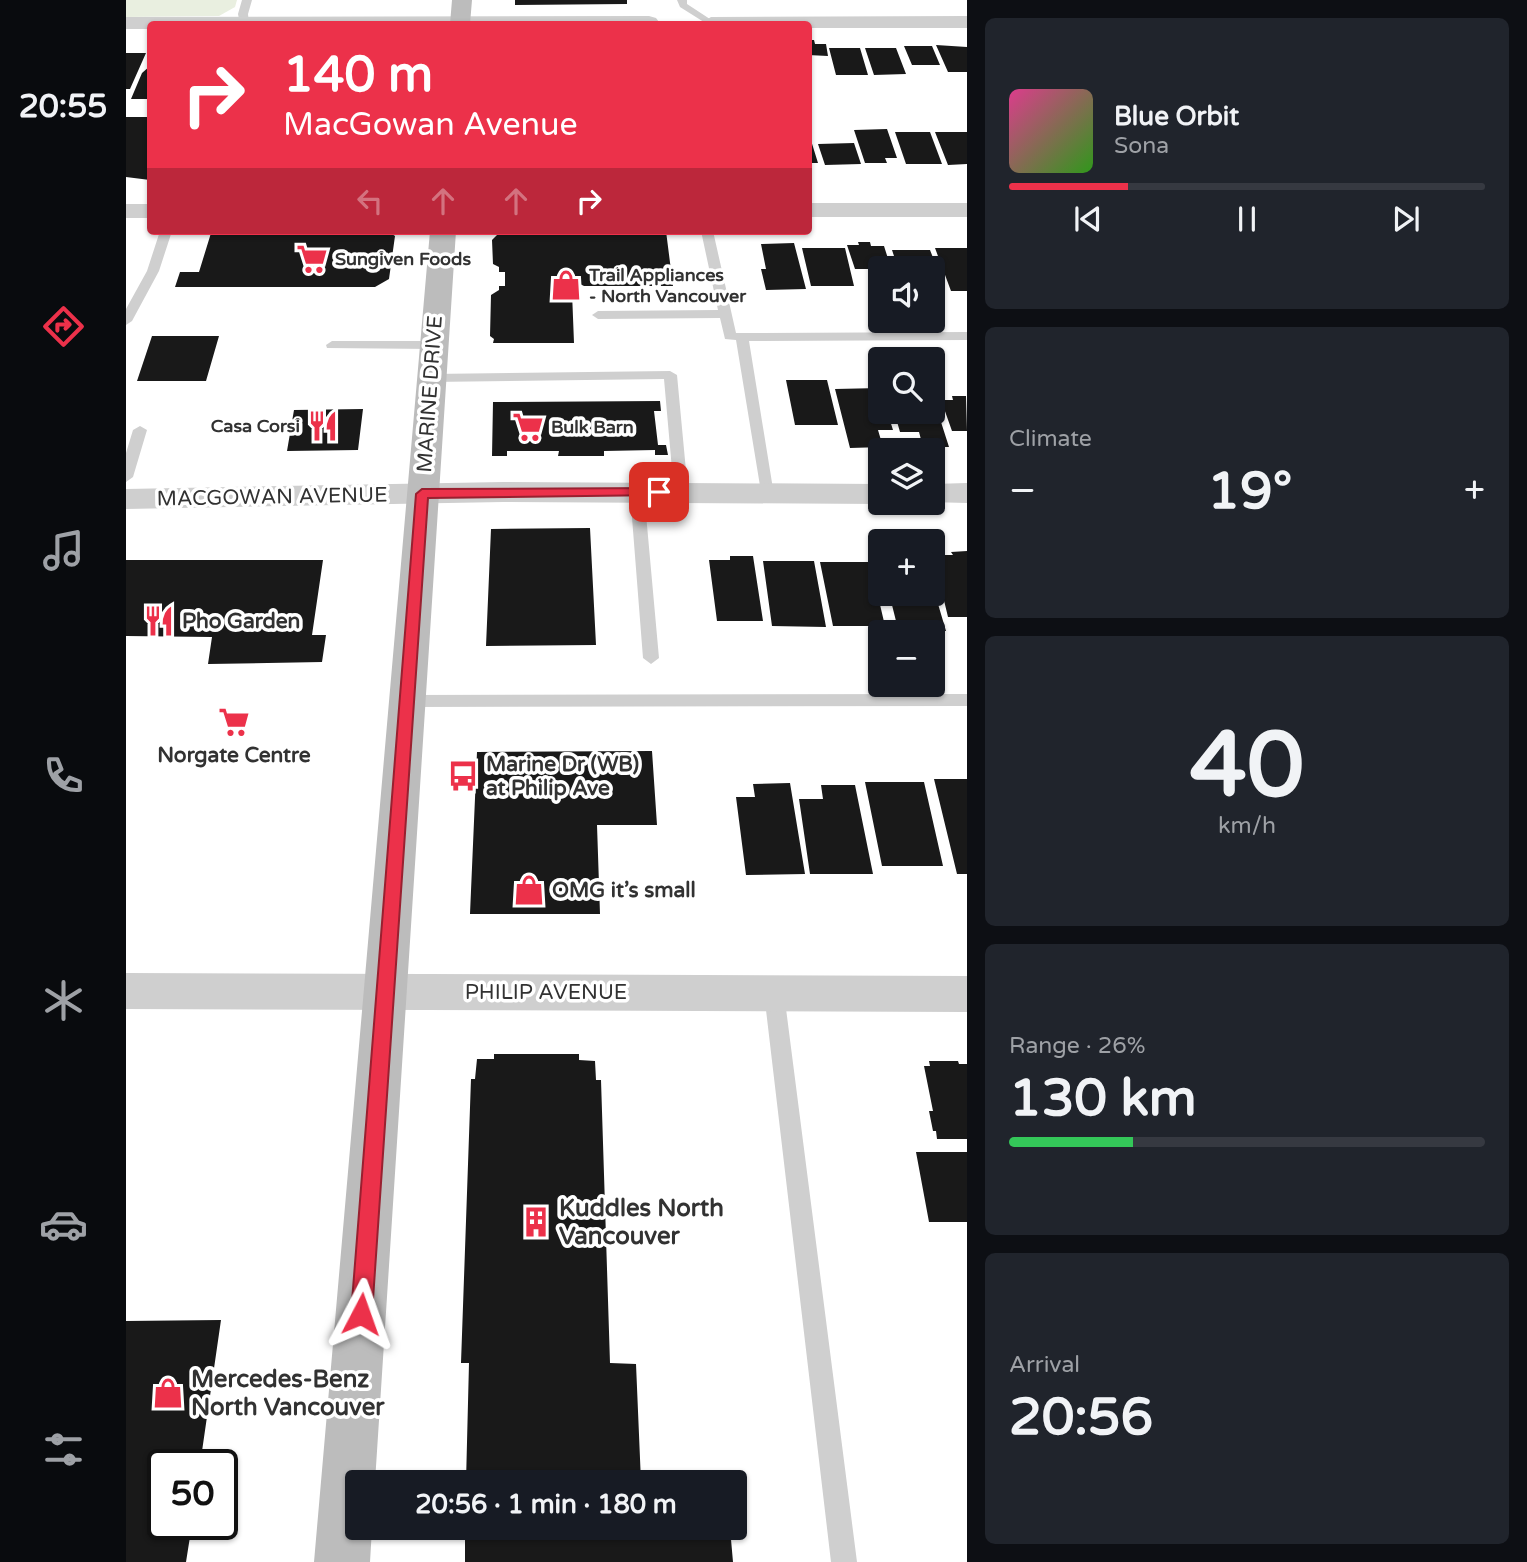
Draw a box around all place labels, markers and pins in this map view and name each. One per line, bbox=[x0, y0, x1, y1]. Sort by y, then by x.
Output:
supermarket icon: Sungiven Foods bbox=[295, 242, 329, 276]
place label: Sungiven Foods bbox=[335, 248, 471, 270]
place label: Trail Appliances - North Vancouver bbox=[588, 264, 747, 307]
shop icon: Trail Appliances - North Vancouver bbox=[549, 268, 583, 302]
restaurant icon: Casa Corsi bbox=[306, 409, 340, 443]
supermarket icon: Bulk Barn bbox=[511, 410, 545, 444]
place label: Casa Corsi bbox=[211, 415, 300, 437]
place label: Bulk Barn bbox=[551, 416, 634, 438]
pin bbox=[629, 462, 689, 522]
restaurant icon: Pho Garden bbox=[142, 604, 176, 638]
place label: Pho Garden bbox=[182, 609, 300, 634]
supermarket icon: Norgate Centre bbox=[217, 705, 251, 739]
place label: Norgate Centre bbox=[157, 743, 311, 768]
place label: Marine Dr (WB) at Philip Ave bbox=[486, 752, 639, 801]
bus stop icon: Marine Dr (WB) at Philip Ave bbox=[446, 759, 480, 793]
shop icon: OMG it’s small bbox=[512, 873, 546, 907]
place label: OMG it’s small bbox=[552, 878, 696, 903]
place label: Kuddles North Vancouver bbox=[559, 1194, 724, 1251]
building icon: Kuddles North Vancouver bbox=[519, 1205, 553, 1239]
place label: Mercedes-Benz North Vancouver bbox=[191, 1365, 385, 1422]
shop icon: Mercedes-Benz North Vancouver bbox=[151, 1376, 185, 1410]

